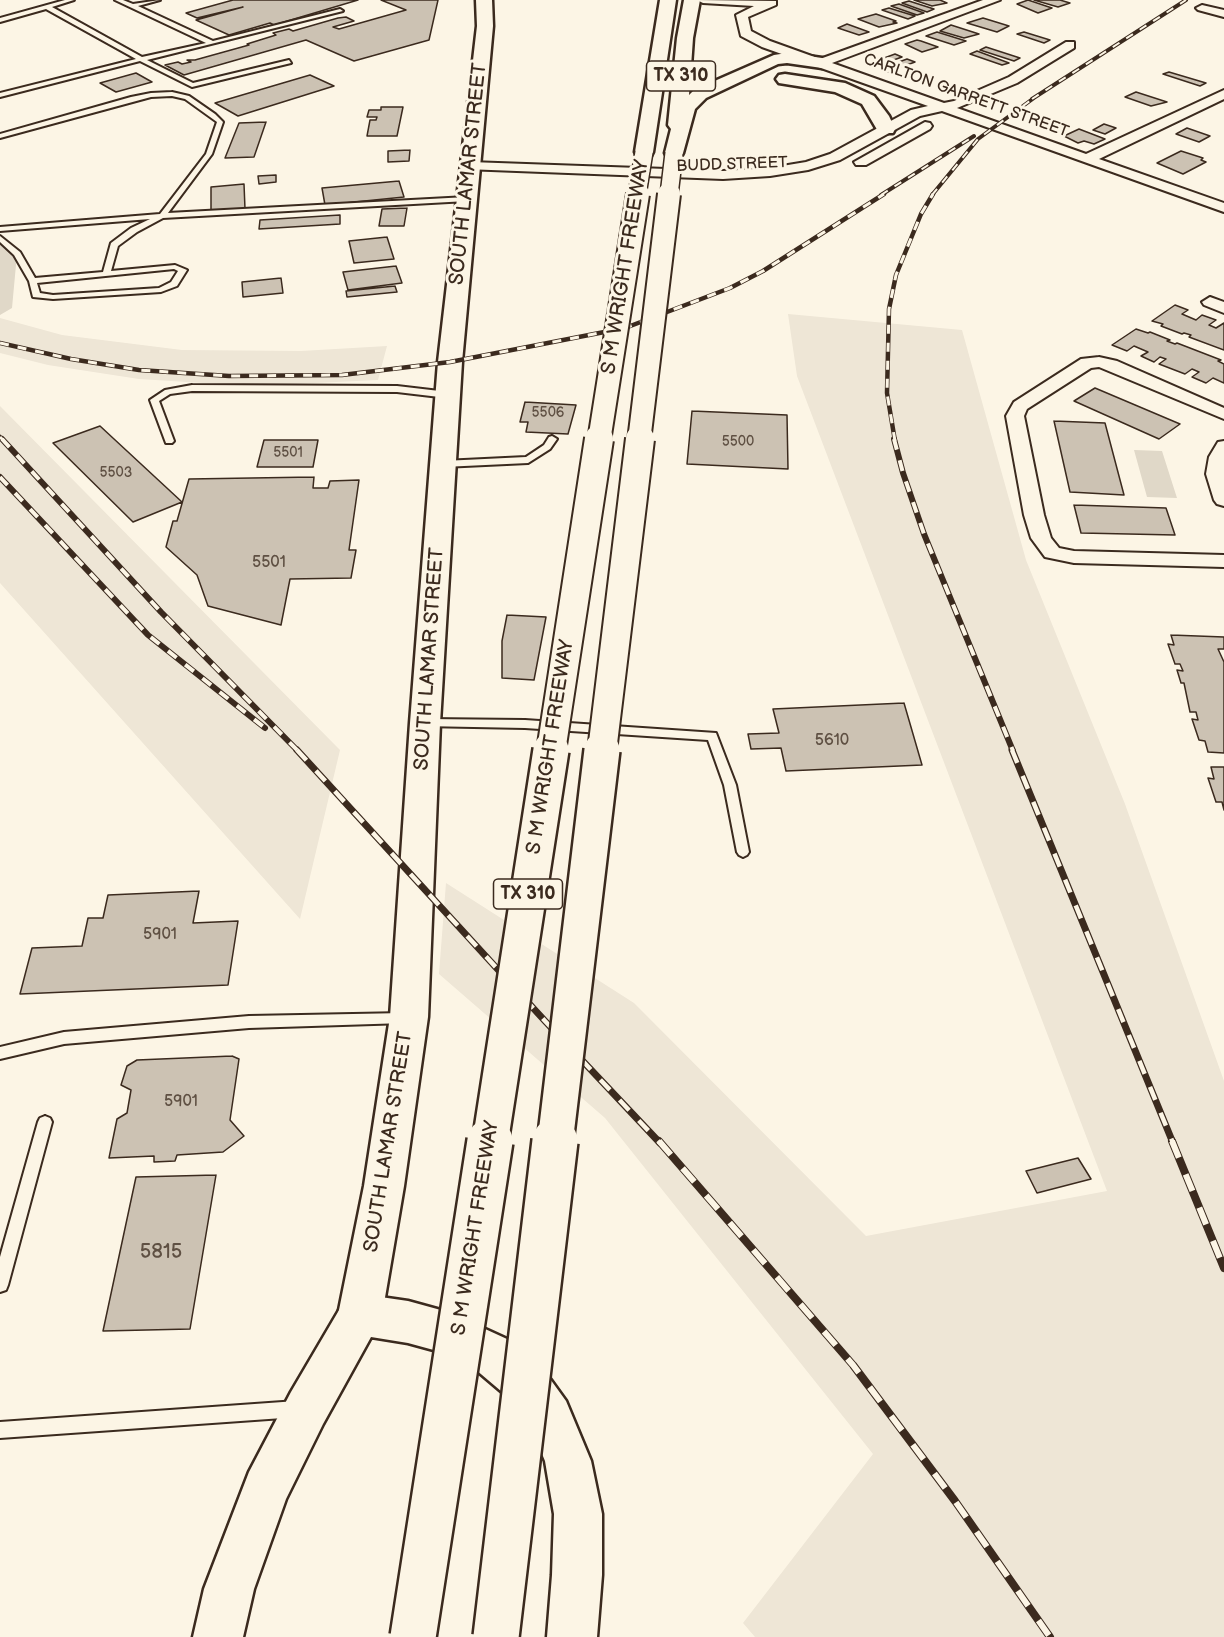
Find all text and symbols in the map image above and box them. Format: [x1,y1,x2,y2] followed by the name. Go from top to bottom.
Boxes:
[861,50,1071,142] street label: CARLTON GARRETT STREET
[646,61,716,91] road number: TX 310
[445,62,493,286] street label: SOUTH LAMAR STREET
[676,153,788,177] street label: BUDD STREET
[597,158,655,376] street label: S M WRIGHT FREEWAY
[532,405,564,421] house number: 5506
[722,434,754,450] house number: 5500
[273,445,303,461] house number: 5501
[100,465,132,481] house number: 5503
[410,547,450,771] street label: SOUTH LAMAR STREET
[252,553,286,573] house number: 5501
[522,638,580,856] street label: S M WRIGHT FREEWAY
[815,731,849,751] house number: 5610
[494,879,562,909] road number: TX 310
[143,925,177,945] house number: 5901
[360,1030,418,1254] street label: SOUTH LAMAR STREET
[164,1092,198,1112] house number: 5901
[447,1119,505,1337] street label: S M WRIGHT FREEWAY
[140,1241,182,1265] house number: 5815

